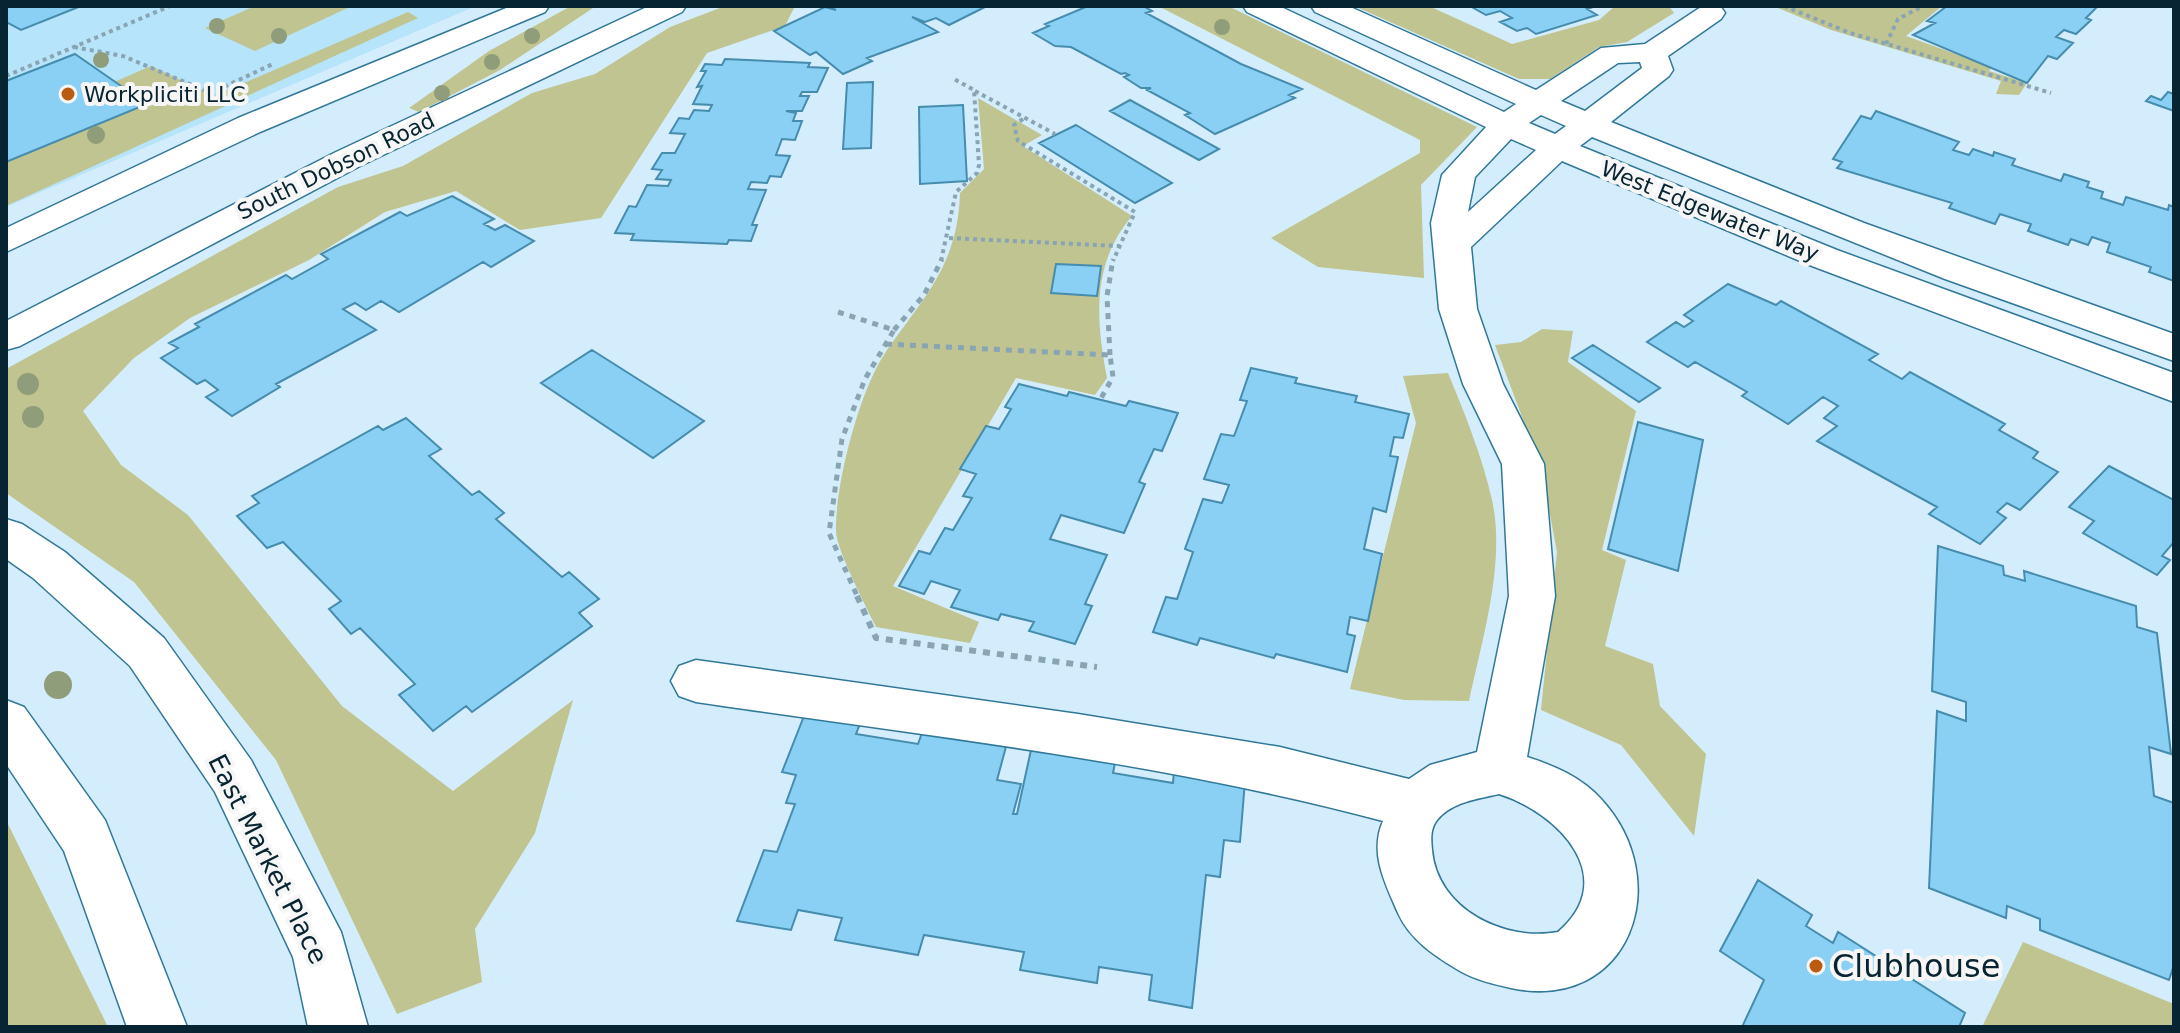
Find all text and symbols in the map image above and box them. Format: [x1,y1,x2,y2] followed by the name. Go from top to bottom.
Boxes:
[84,82,246,107] place label: Workpliciti LLC
[59,85,77,103] marker: Workpliciti LLC
[233,107,439,225] street label: South Dobson Road
[1597,156,1823,266] street label: West Edgewater Way
[202,749,334,969] street label: East Market Place
[1832,947,2000,985] place label: Clubhouse
[1807,957,1825,975] marker: Clubhouse

